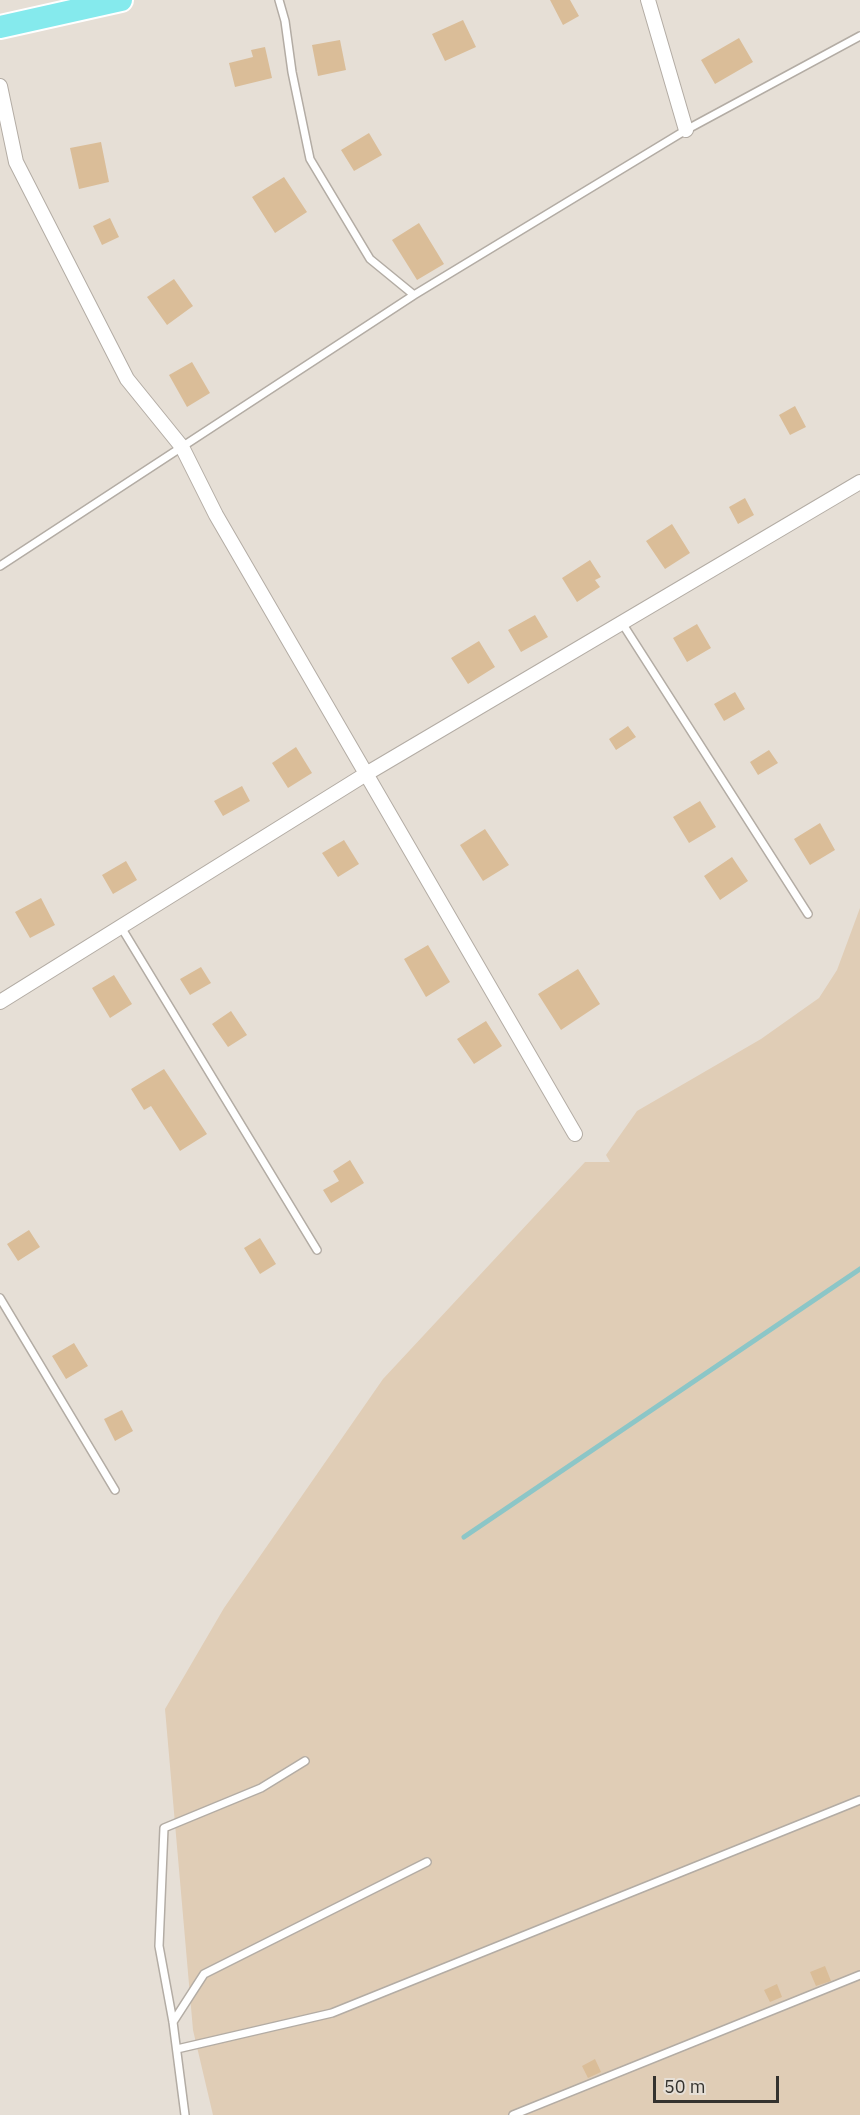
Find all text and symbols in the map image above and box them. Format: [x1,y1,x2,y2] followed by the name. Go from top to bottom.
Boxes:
[656,2064,782,2102] scale bar
[664,2075,706,2098] text: 50 m

